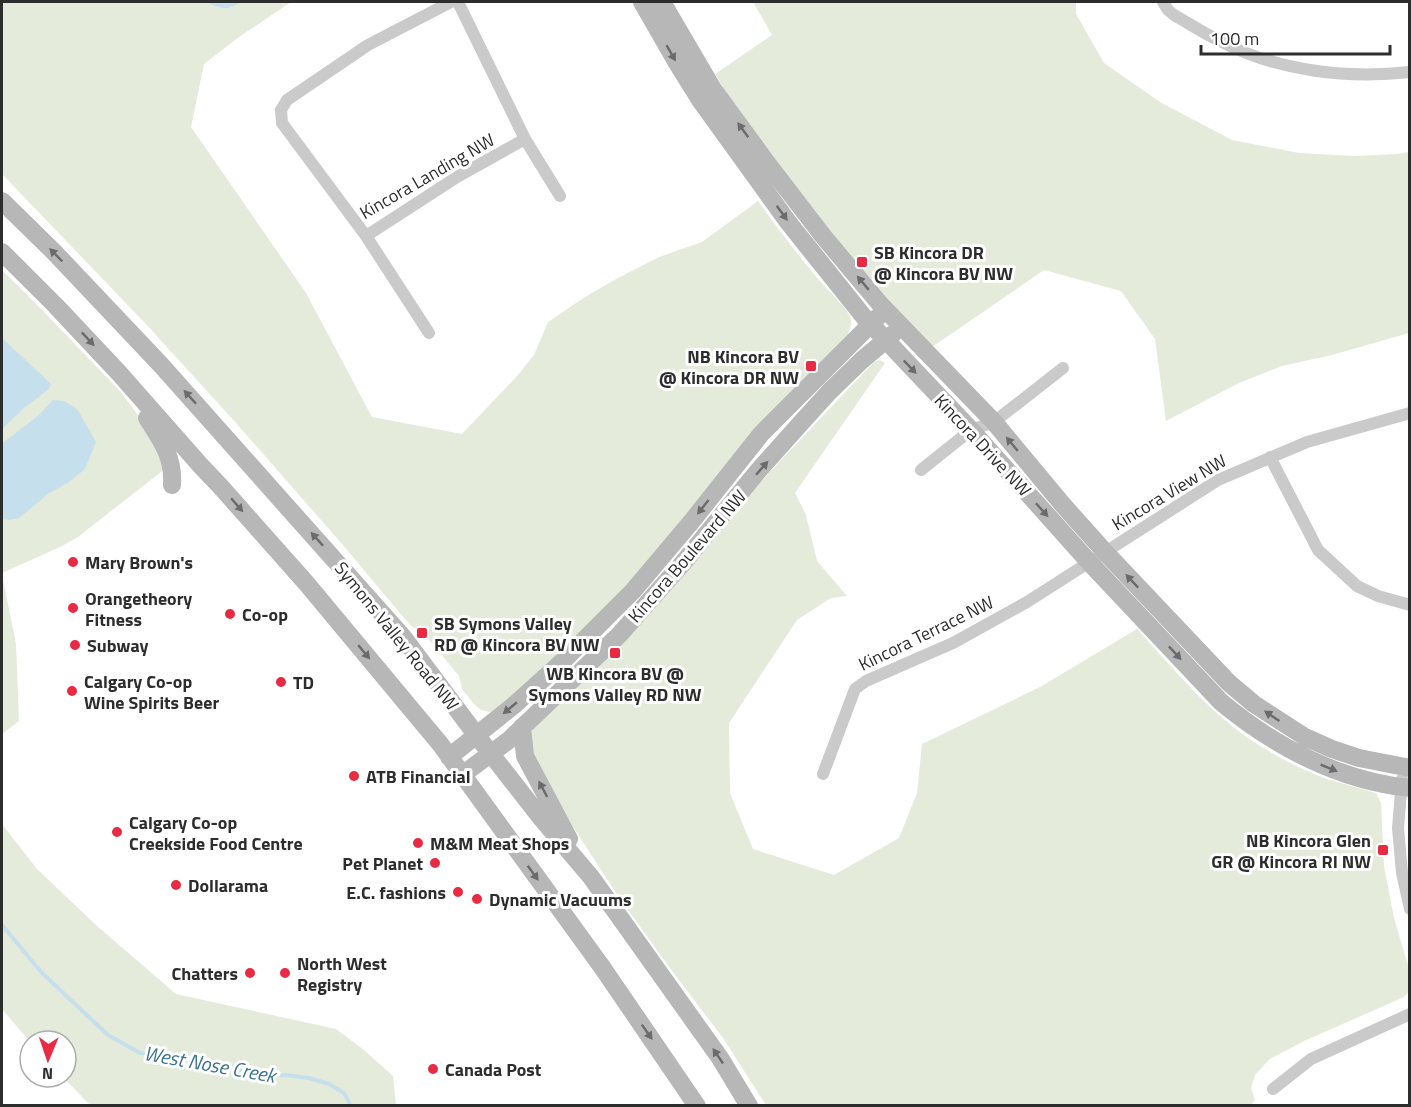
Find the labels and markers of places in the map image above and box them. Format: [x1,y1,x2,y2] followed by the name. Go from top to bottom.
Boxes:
[874,239,1013,287] place label: SB Kincora DR @ Kincora BV NW
[855,255,869,269] marker: SB Kincora DR @ Kincora BV NW
[659,343,799,391] place label: NB Kincora BV @ Kincora DR NW
[804,359,818,373] marker: NB Kincora BV @ Kincora DR NW
[85,549,193,576] place label: Mary Brown's
[66,555,80,569] marker: Mary Brown's
[85,585,192,633] place label: Orangetheory Fitness
[66,601,80,615] marker: Orangetheory Fitness
[242,601,288,628] place label: Co-op
[223,607,237,621] marker: Co-op
[434,610,600,658] place label: SB Symons Valley RD @ Kincora BV NW
[415,626,429,640] marker: SB Symons Valley RD @ Kincora BV NW
[87,632,149,659] place label: Subway
[68,638,82,652] marker: Subway
[608,646,622,660] marker: WB Kincora BV @ Symons Valley RD NW
[529,660,702,708] place label: WB Kincora BV @ Symons Valley RD NW
[84,668,219,716] place label: Calgary Co-op Wine Spirits Beer
[293,669,314,696] place label: TD
[274,675,288,689] marker: TD
[65,684,79,698] marker: Calgary Co-op Wine Spirits Beer
[366,763,471,790] place label: ATB Financial
[347,769,361,783] marker: ATB Financial
[129,809,303,857] place label: Calgary Co-op Creekside Food Centre
[110,825,124,839] marker: Calgary Co-op Creekside Food Centre
[1211,827,1371,875] place label: NB Kincora Glen GR @ Kincora RI NW
[430,830,569,857] place label: M&M Meat Shops
[411,836,425,850] marker: M&M Meat Shops
[1376,843,1390,857] marker: NB Kincora Glen GR @ Kincora RI NW
[342,850,423,877] place label: Pet Planet
[428,856,442,870] marker: Pet Planet
[188,872,268,899] place label: Dollarama
[169,878,183,892] marker: Dollarama
[346,879,446,906] place label: E.C. fashions
[451,885,465,899] marker: E.C. fashions
[489,886,632,913] place label: Dynamic Vacuums
[470,892,484,906] marker: Dynamic Vacuums
[297,950,387,998] place label: North West Registry
[172,960,238,987] place label: Chatters
[243,966,257,980] marker: Chatters
[278,966,292,980] marker: North West Registry
[445,1056,542,1083] place label: Canada Post
[426,1062,440,1076] marker: Canada Post

